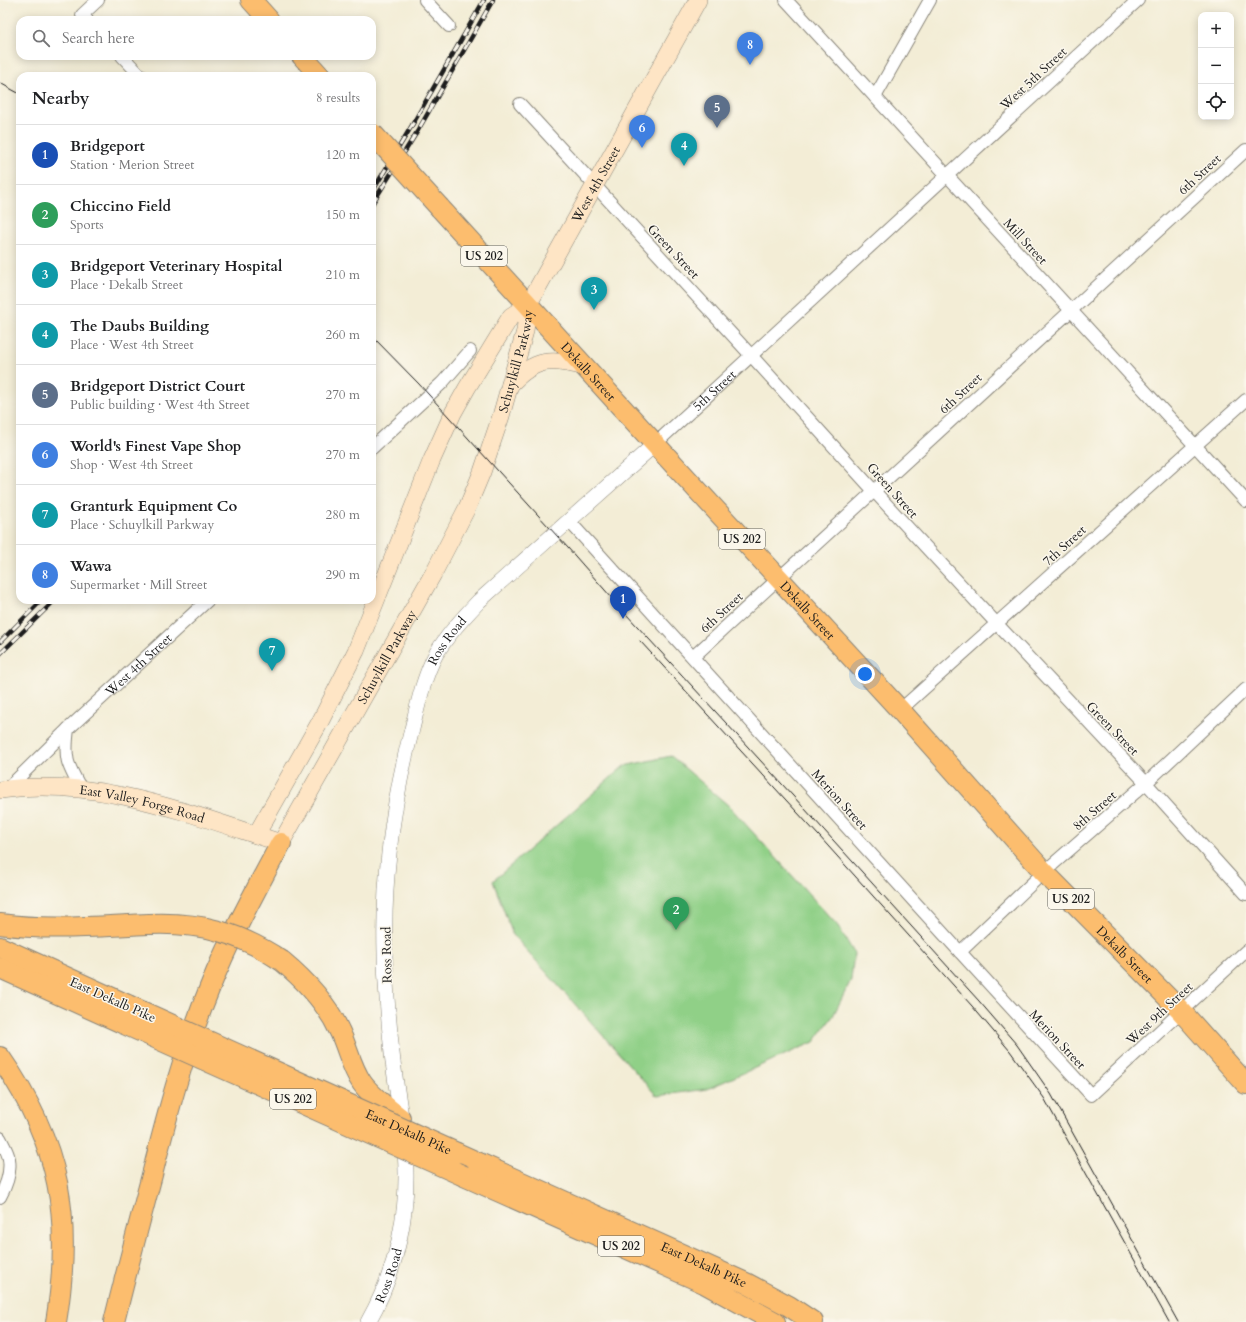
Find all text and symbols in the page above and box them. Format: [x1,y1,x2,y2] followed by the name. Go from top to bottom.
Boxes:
[1198,12,1234,120] map controls
[1198,12,1234,48] button: +
[16,16,376,60] search box
[30,27,52,49] icon: search
[62,28,135,48] text: Search here
[737,32,763,65] pin: 8
[996,43,1071,115] street label: West 5th Street
[1198,48,1234,84] button: −
[1198,84,1234,120] button: locate
[32,87,89,110] text: Nearby
[316,89,360,107] text: 8 results
[704,95,730,128] pin: 5
[629,115,655,148] pin: 6
[671,133,697,166] pin: 4
[70,136,145,156] text: Bridgeport
[567,143,625,227] street label: West 4th Street
[42,146,48,164] text: 1
[326,146,360,164] text: 120 m
[1174,150,1225,199] street label: 6th Street
[70,156,194,174] text: Station · Merion Street
[70,196,171,216] text: Chiccino Field
[42,206,48,224] text: 2
[326,206,360,224] text: 150 m
[999,215,1051,269] street label: Mill Street
[70,216,104,234] text: Sports
[643,220,703,283] street label: Green Street
[461,246,507,266] road number: US 202
[70,256,282,276] text: Bridgeport Veterinary Hospital
[42,266,48,284] text: 3
[326,266,360,284] text: 210 m
[70,276,183,294] text: Place · Dekalb Street
[581,277,607,310] pin: 3
[494,309,537,415] street label: Schuylkill Parkway
[70,316,209,336] text: The Daubs Building
[42,326,48,344] text: 4
[326,326,360,344] text: 260 m
[70,336,194,354] text: Place · West 4th Street
[556,339,620,406] street label: Dekalb Street
[689,366,740,415] street label: 5th Street
[935,369,986,418] street label: 6th Street
[70,376,245,396] text: Bridgeport District Court
[42,386,48,404] text: 5
[326,386,360,404] text: 270 m
[70,396,250,414] text: Public building · West 4th Street
[70,436,241,456] text: World's Finest Vape Shop
[42,446,48,464] text: 6
[326,446,360,464] text: 270 m
[70,456,193,474] text: Shop · West 4th Street
[862,459,922,522] street label: Green Street
[70,496,237,516] text: Granturk Equipment Co
[42,506,48,524] text: 7
[326,506,360,524] text: 280 m
[70,516,214,534] text: Place · Schuylkill Parkway
[1039,521,1090,570] street label: 7th Street
[719,529,765,549] road number: US 202
[70,556,112,576] text: Wawa
[42,566,48,584] text: 8
[326,566,360,584] text: 290 m
[70,576,207,594] text: Supermarket · Mill Street
[775,577,839,644] street label: Dekalb Street
[610,586,636,619] pin: 1
[696,588,747,637] street label: 6th Street
[353,606,421,707] street label: Schuylkill Parkway
[424,613,471,668] street label: Ross Road
[101,630,176,701] street label: West 4th Street
[259,638,285,671] pin: 7
[855,664,875,684] your location
[1082,698,1143,760] street label: Green Street
[807,766,871,834] street label: Merion Street
[79,781,207,828] street label: East Valley Forge Road
[1069,787,1120,835] street label: 8th Street
[1048,889,1094,909] road number: US 202
[663,897,689,930] pin: 2
[1092,922,1157,988] street label: Dekalb Street
[378,926,396,984] street label: Ross Road
[67,973,159,1027] street label: East Dekalb Pike
[1122,978,1197,1050] street label: West 9th Street
[1025,1006,1090,1074] street label: Merion Street
[270,1089,316,1109] road number: US 202
[363,1105,455,1160] street label: East Dekalb Pike
[598,1236,644,1256] road number: US 202
[658,1238,750,1292] street label: East Dekalb Pike
[371,1246,407,1306] street label: Ross Road

